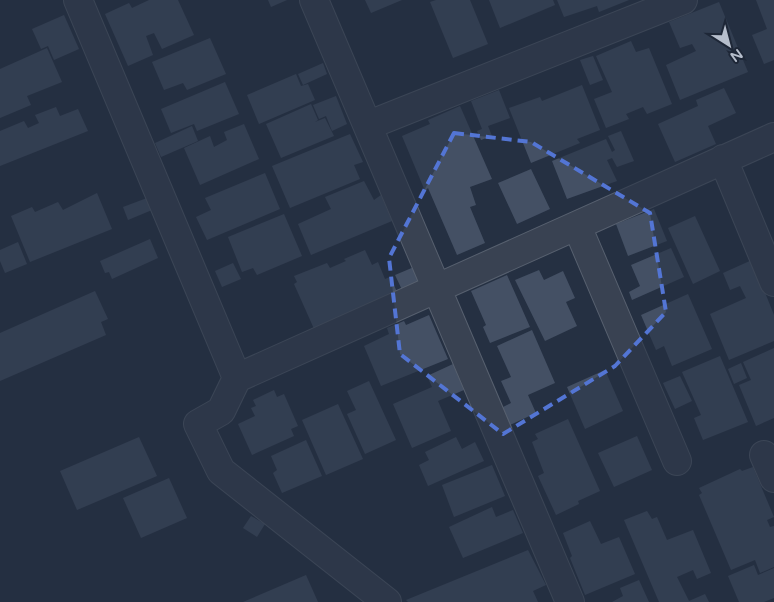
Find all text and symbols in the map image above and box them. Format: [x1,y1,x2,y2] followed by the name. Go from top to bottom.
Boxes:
[704,20,754,70] north arrow
[727,45,746,65] text: N

